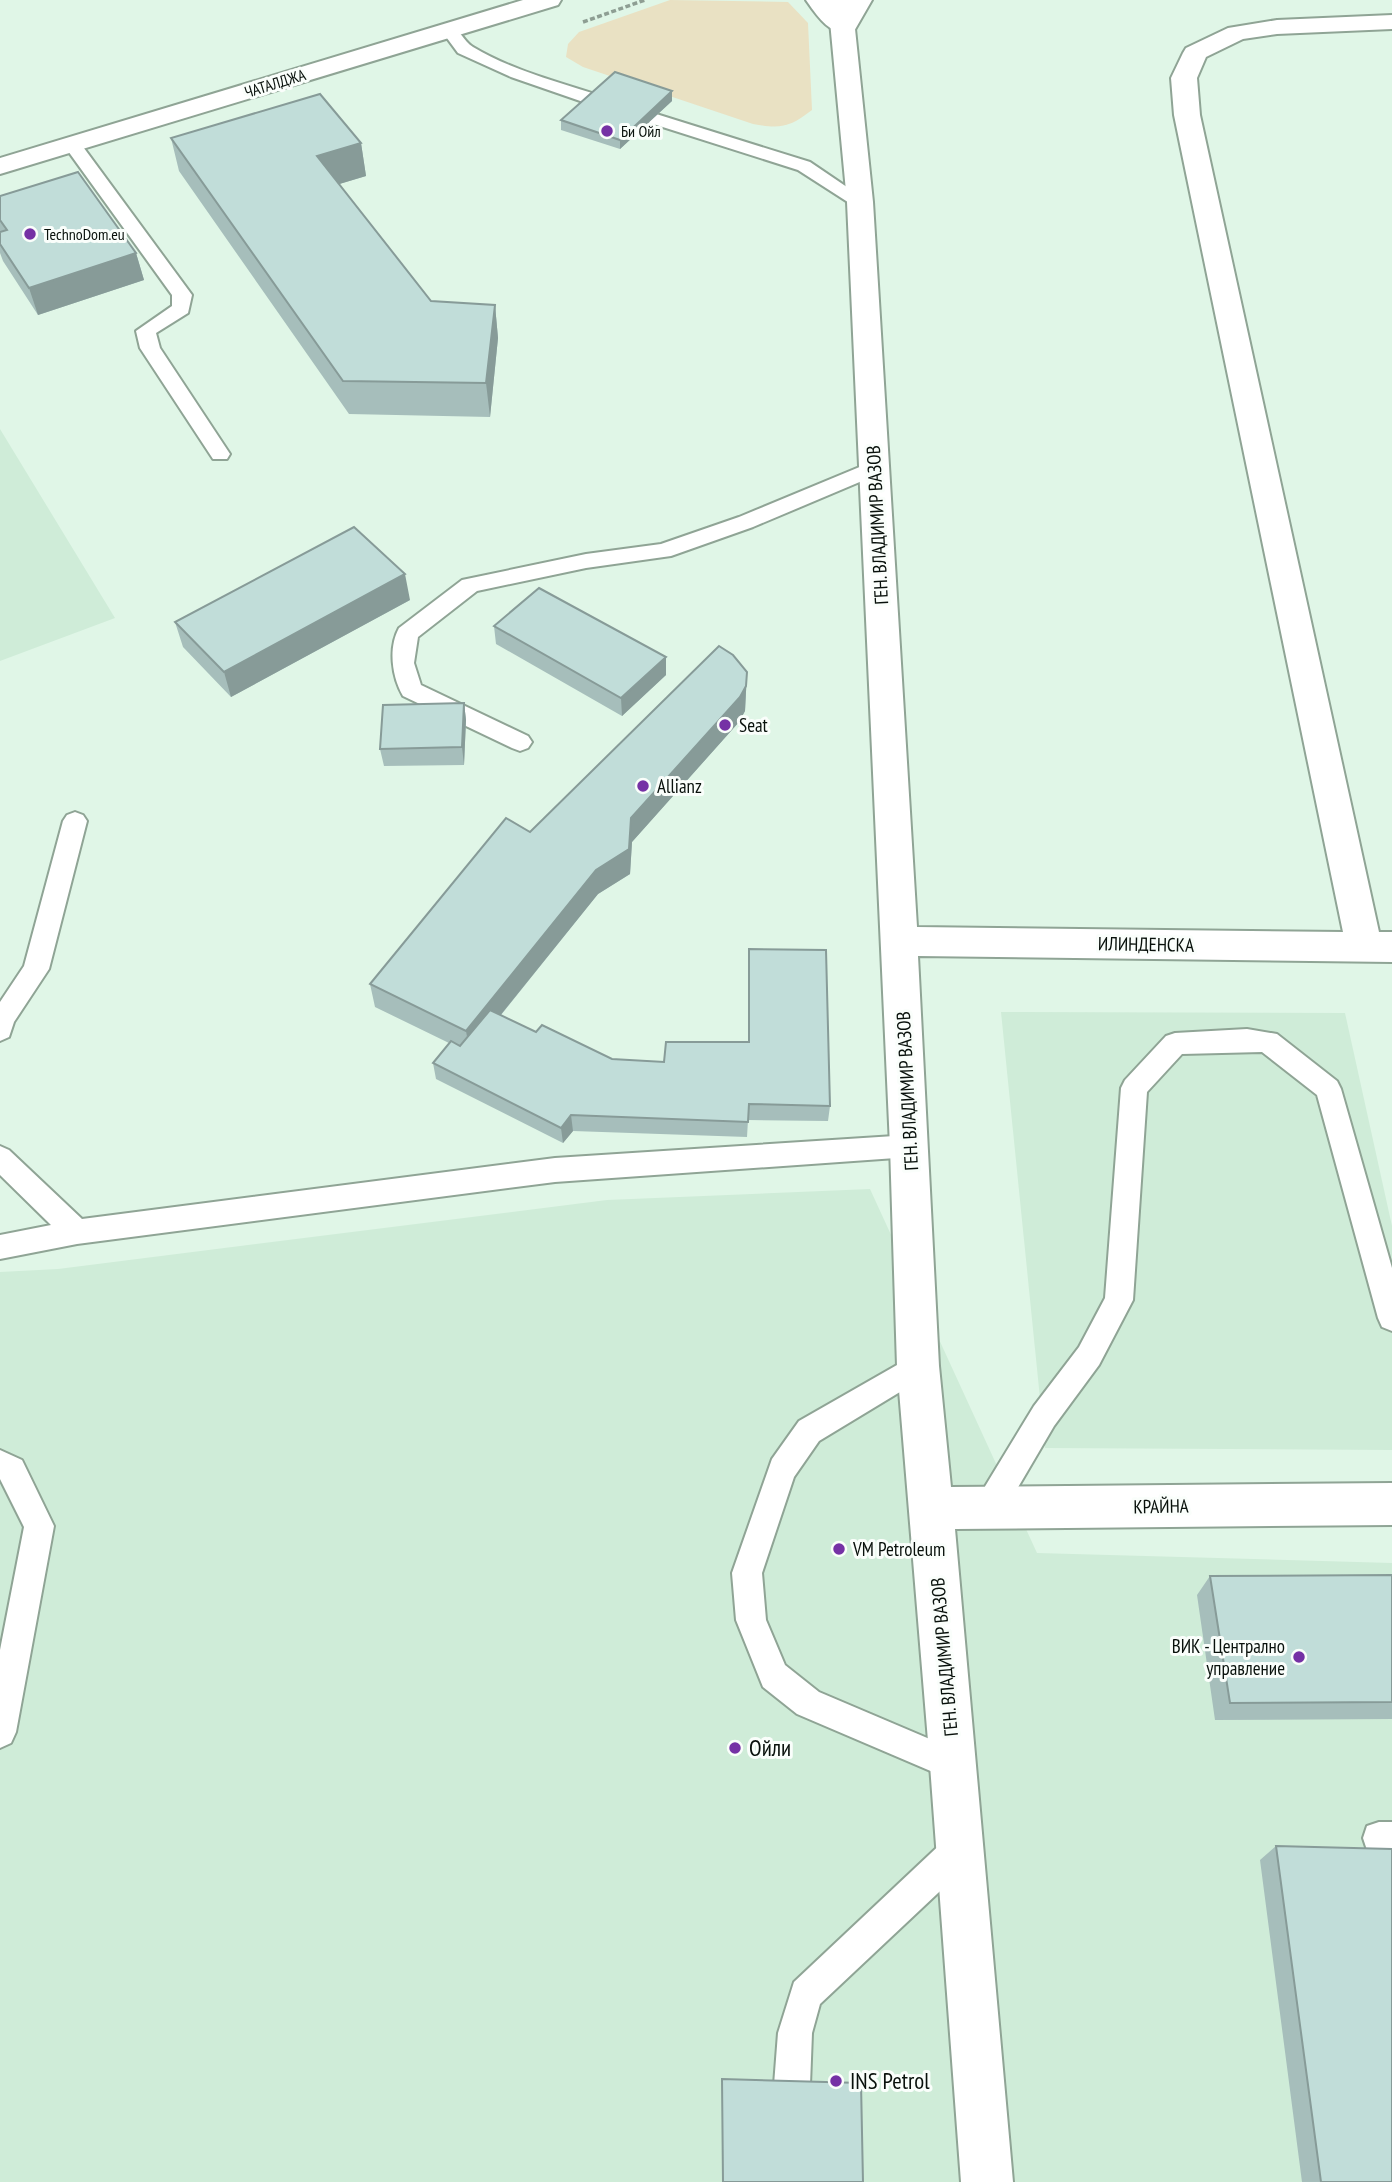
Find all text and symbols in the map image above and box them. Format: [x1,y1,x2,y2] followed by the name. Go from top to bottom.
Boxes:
[242,64,308,102] street label: ЧАТАЛДЖА
[621,121,661,141] place label: Би Ойл
[599,123,615,139] marker: Би Ойл
[44,224,125,244] place label: TechnoDom.eu
[22,226,38,242] marker: TechnoDom.eu
[861,445,893,605] street label: ГЕН. ВЛАДИМИР ВАЗОВ
[739,713,769,737] place label: Seat
[717,717,733,733] marker: Seat
[657,774,702,798] place label: Allianz
[635,778,651,794] marker: Allianz
[1098,931,1194,957] street label: ИЛИНДЕНСКА
[891,1011,923,1171] street label: ГЕН. ВЛАДИМИР ВАЗОВ
[1133,1494,1189,1518] street label: КРАЙНА
[852,1537,945,1561] place label: VM Petroleum
[831,1541,847,1557] marker: VM Petroleum
[925,1577,963,1737] street label: ГЕН. ВЛАДИМИР ВАЗОВ
[1172,1634,1285,1680] place label: ВИК - Централно управление
[1291,1649,1307,1665] marker: ВИК - Централно управление
[749,1733,791,1762] place label: Ойли
[727,1740,743,1756] marker: Ойли
[850,2066,930,2095] place label: INS Petrol
[828,2073,844,2089] marker: INS Petrol

